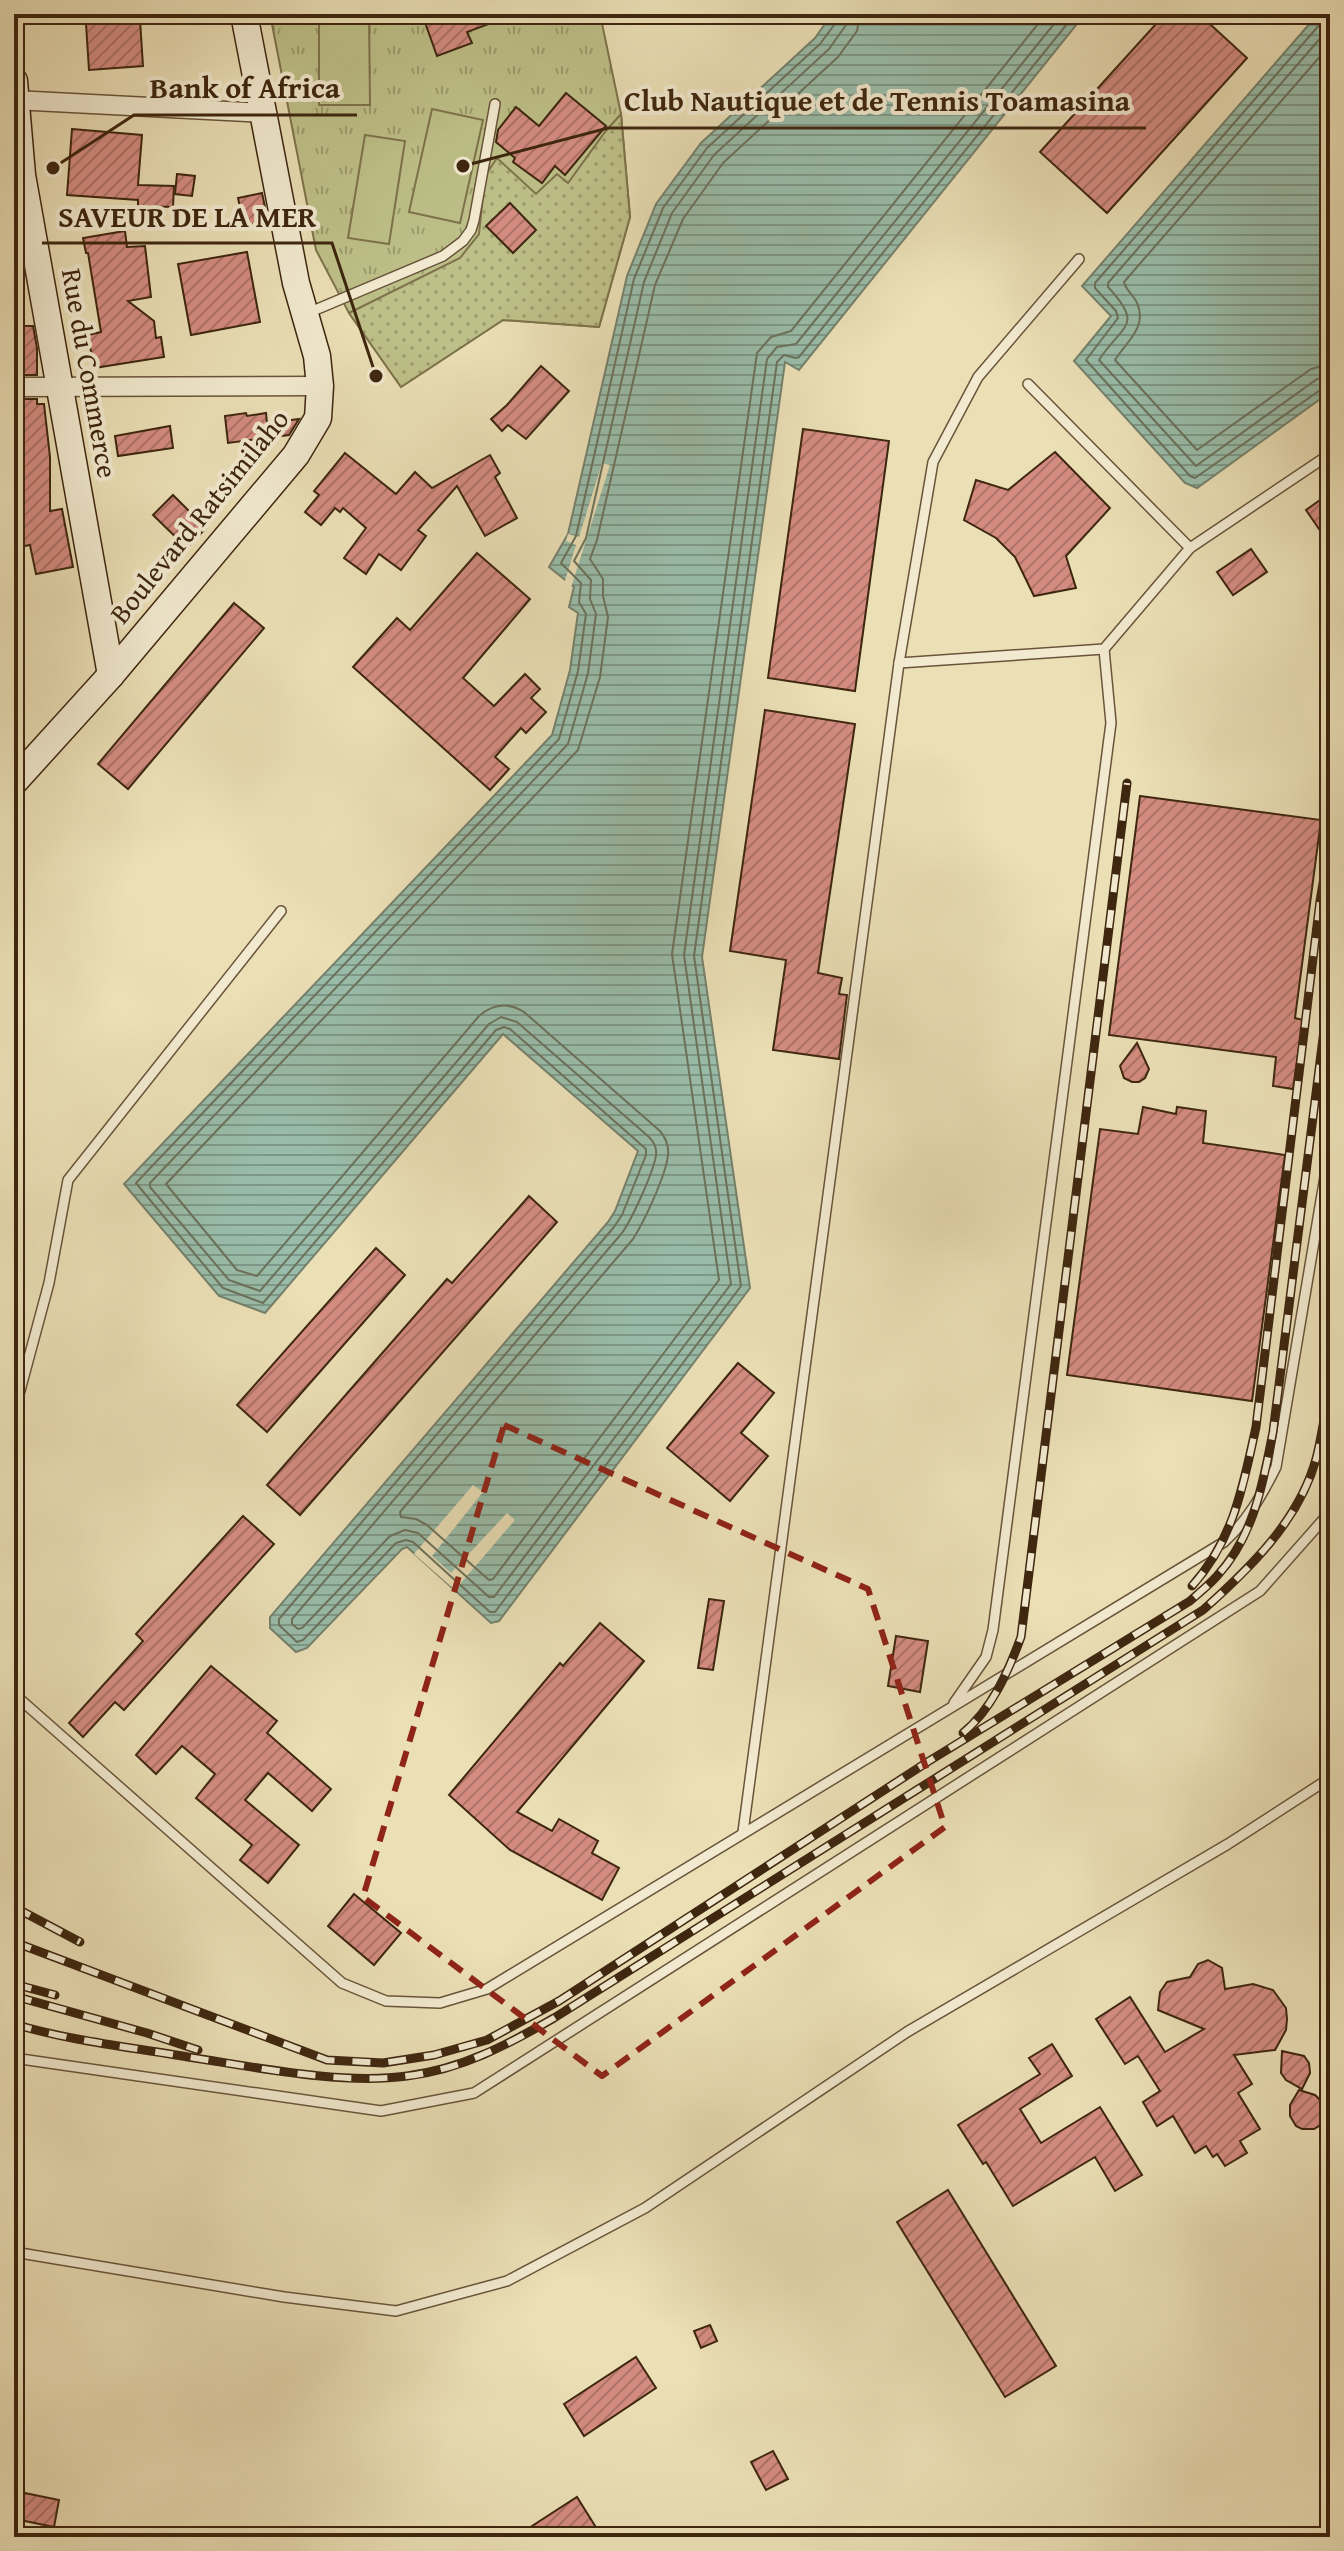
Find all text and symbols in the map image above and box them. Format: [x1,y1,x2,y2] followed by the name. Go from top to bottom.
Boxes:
[134,61,357,115] callout: Bank of Africa
[150,65,341,109] text: Bank of Africa
[608,74,1146,128] callout: Club Nautique et de Tennis Toamasina
[624,78,1131,122] text: Club Nautique et de Tennis Toamasina
[42,189,332,243] callout: SAVEUR DE LA MER
[58,194,316,238] text: SAVEUR DE LA MER
[52,265,129,481] street label: Rue du Commerce
[99,400,298,632] street label: Boulevard Ratsimilaho

